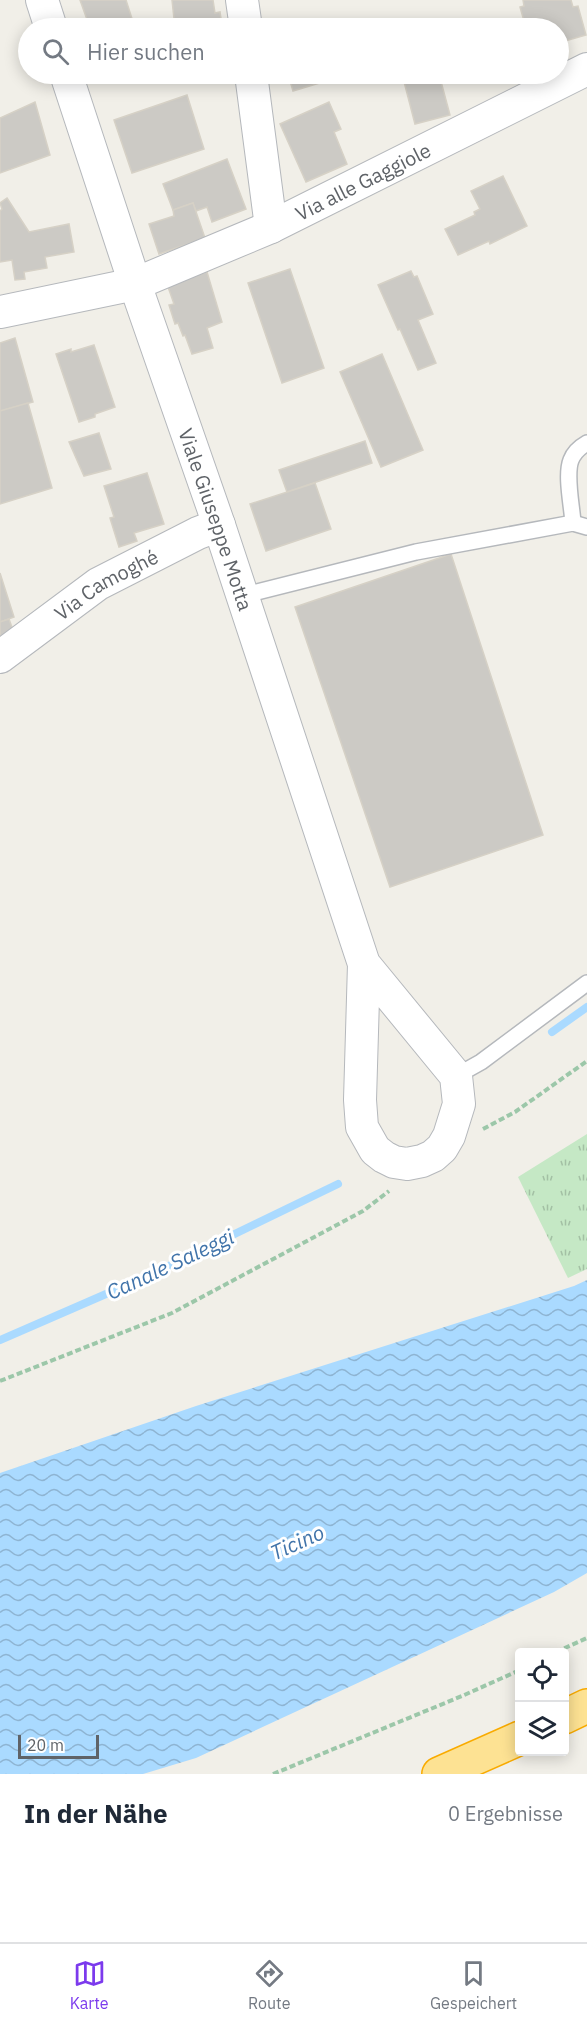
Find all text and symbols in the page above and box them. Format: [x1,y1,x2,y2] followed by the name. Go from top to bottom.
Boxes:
[18,18,569,84] search box
[39,35,72,68] icon: search
[87,37,205,66] text: Hier suchen
[291,136,435,226] street label: Via alle Gaggiole
[173,424,260,614] street label: Viale Giuseppe Motta
[48,542,162,626] street label: Via Camoghé
[102,1222,239,1306] water label: Canale Saleggi
[266,1518,328,1566] water label: Ticino
[515,1648,569,1756] map controls
[515,1648,569,1702] button: locate
[515,1702,569,1756] button: layers
[18,1732,99,1760] scale bar
[27,1735,64,1755] text: 20 m
[24,1796,168,1830] text: In der Nähe
[448,1800,563,1827] text: 0 Ergebnisse
[70,1957,109,2013] tab: Karte
[248,1957,290,2013] tab: Route
[430,1957,517,2013] tab: Gespeichert

